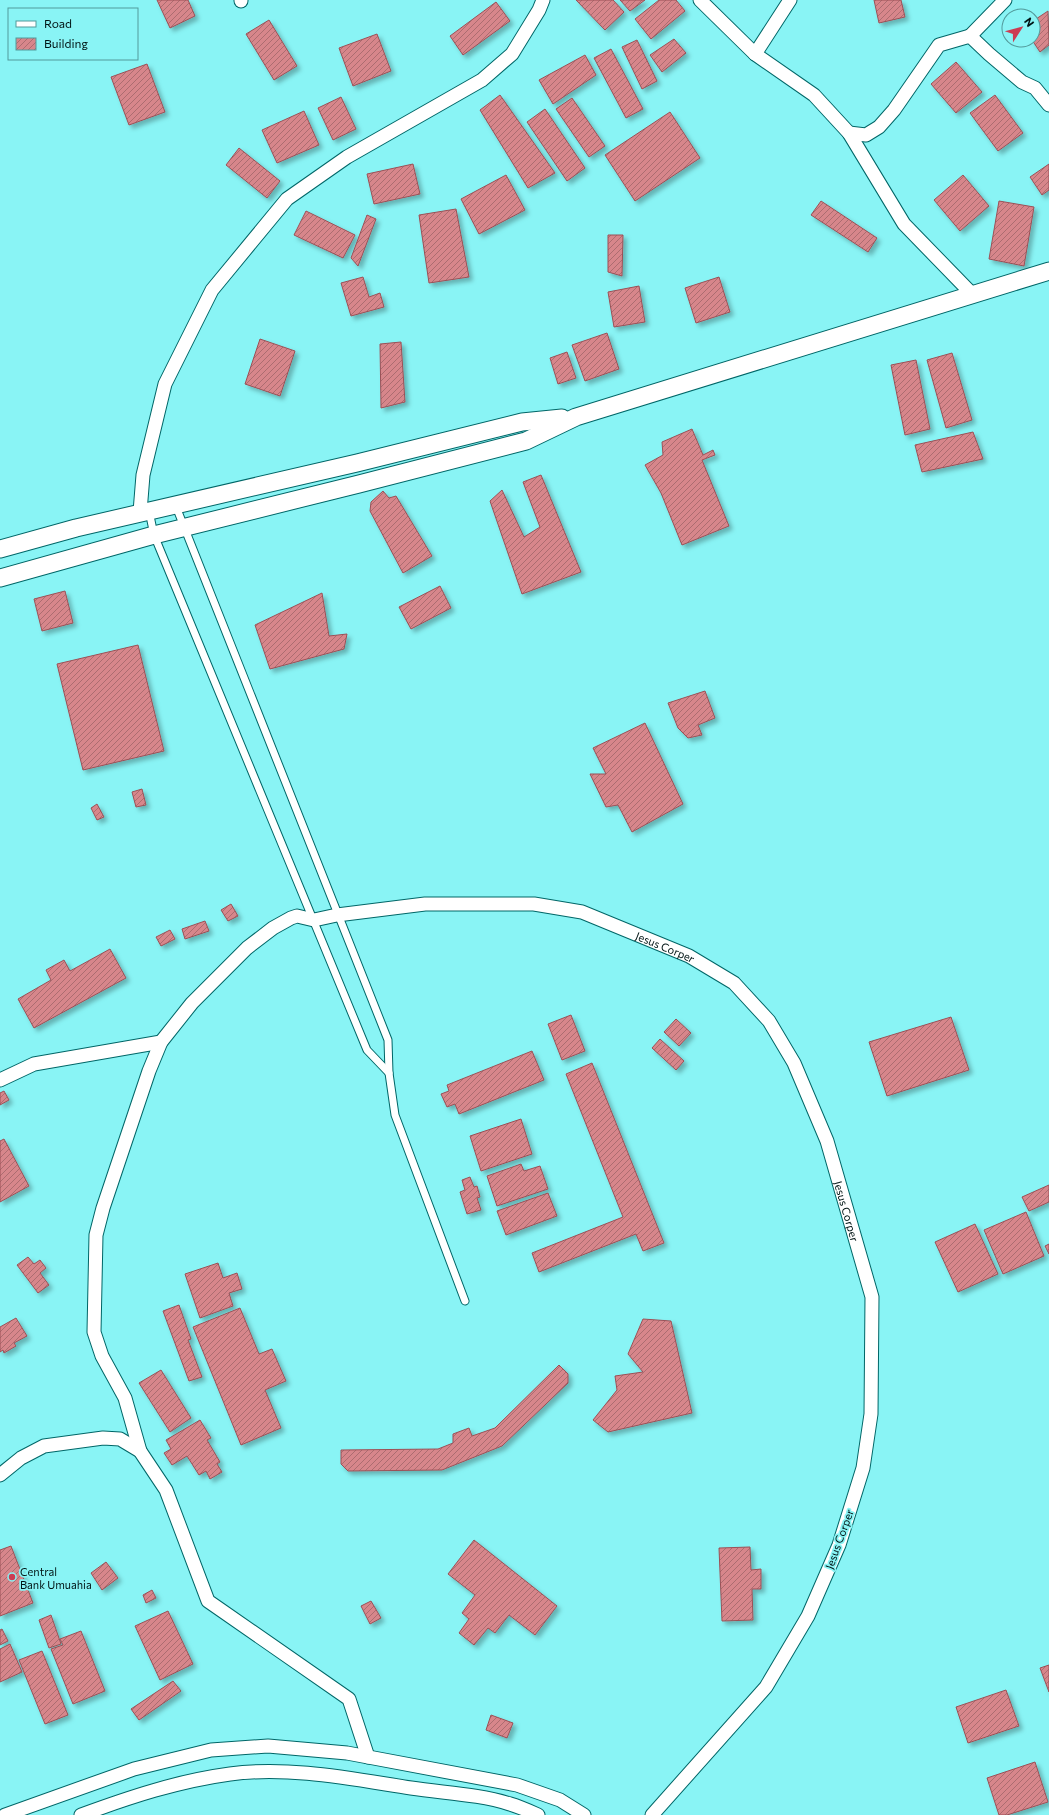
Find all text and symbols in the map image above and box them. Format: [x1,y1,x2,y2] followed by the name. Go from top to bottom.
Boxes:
[8,8,138,60] legend
[1001,8,1041,48] north arrow
[1022,15,1037,29] text: N
[44,16,72,30] text: Road
[44,36,88,50] text: Building
[634,928,698,965] street label: Jesus Corper
[831,1179,862,1243] street label: Jesus Corper
[822,1507,857,1571] street label: Jesus Corper
[20,1565,92,1591] place label: Central Bank Umuahia
[7,1572,17,1582] marker: Central Bank Umuahia

